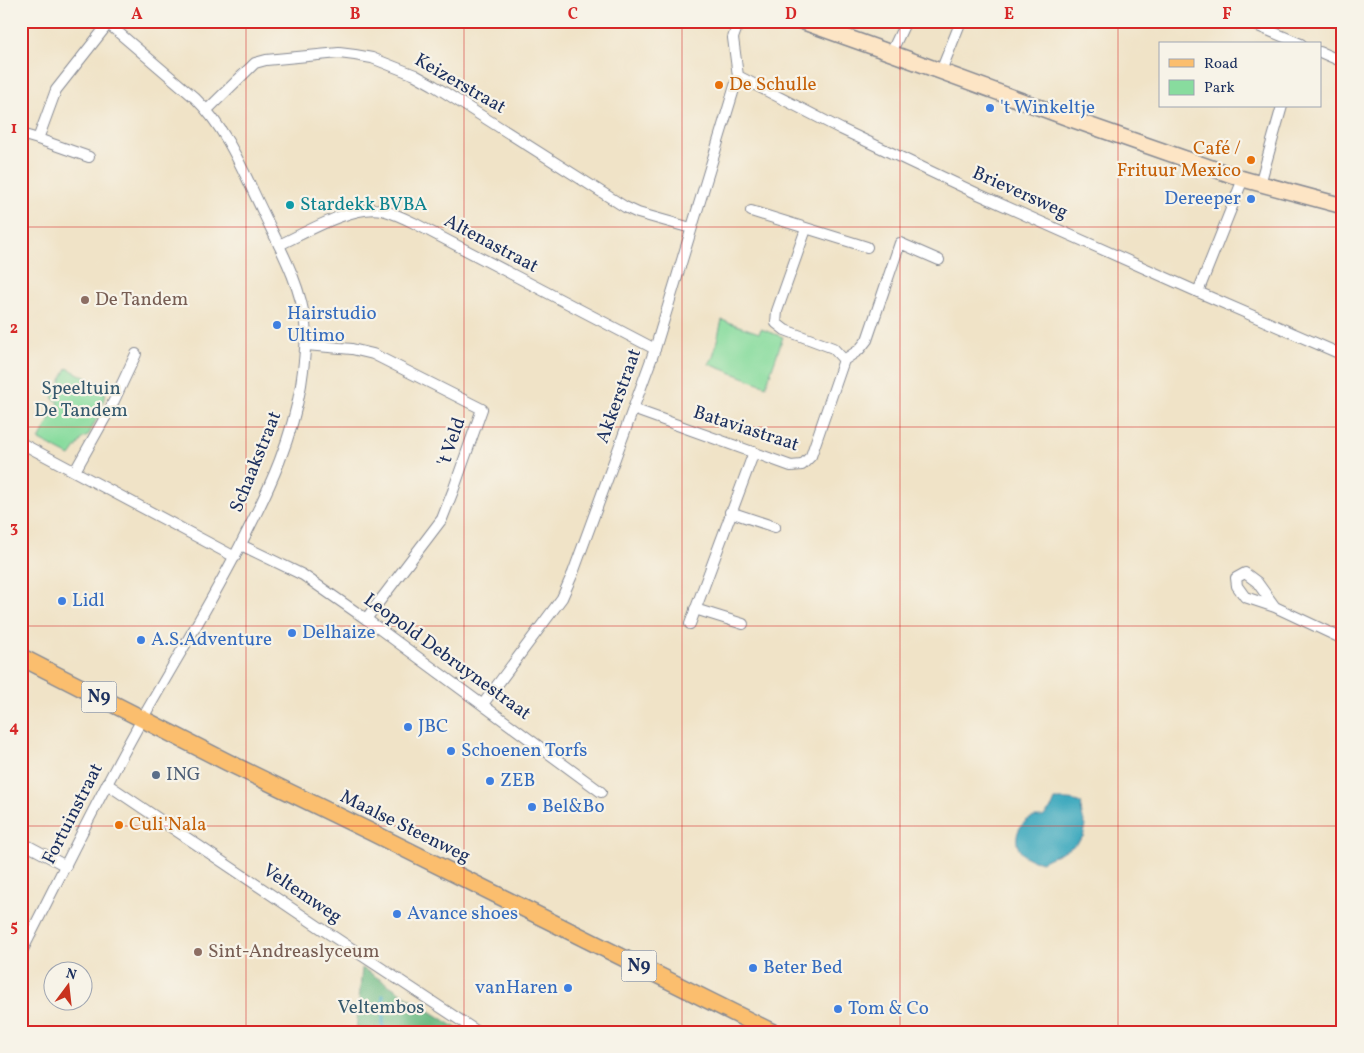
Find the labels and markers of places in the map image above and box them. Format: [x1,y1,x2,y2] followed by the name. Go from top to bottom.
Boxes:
[729,72,817,98] place label: De Schulle
[713,79,725,91] marker: De Schulle
[1000,95,1095,121] place label: 't Winkeltje
[984,102,996,114] marker: 't Winkeltje
[1117,136,1241,184] place label: Café / Frituur Mexico
[1245,154,1257,166] marker: Café / Frituur Mexico
[1164,186,1241,212] place label: Dereeper
[300,192,428,218] place label: Stardekk BVBA
[1245,193,1257,205] marker: Dereeper
[284,199,296,211] marker: Stardekk BVBA
[95,287,189,313] place label: De Tandem
[79,294,91,306] marker: De Tandem
[287,301,377,349] place label: Hairstudio Ultimo
[271,319,283,331] marker: Hairstudio Ultimo
[72,588,105,614] place label: Lidl
[56,595,68,607] marker: Lidl
[302,620,376,646] place label: Delhaize
[151,627,272,653] place label: A.S.Adventure
[286,627,298,639] marker: Delhaize
[135,634,147,646] marker: A.S.Adventure
[418,714,449,740] place label: JBC
[402,721,414,733] marker: JBC
[461,738,587,764] place label: Schoenen Torfs
[445,745,457,757] marker: Schoenen Torfs
[166,762,201,788] place label: ING
[500,768,535,794] place label: ZEB
[150,769,162,781] marker: ING
[484,775,496,787] marker: ZEB
[542,794,605,820] place label: Bel&Bo
[526,801,538,813] marker: Bel&Bo
[129,812,206,838] place label: Culi'Nala
[113,819,125,831] marker: Culi'Nala
[407,901,518,927] place label: Avance shoes
[391,908,403,920] marker: Avance shoes
[208,939,380,965] place label: Sint-Andreaslyceum
[192,946,204,958] marker: Sint-Andreaslyceum
[763,955,843,981] place label: Beter Bed
[747,962,759,974] marker: Beter Bed
[475,975,558,1001] place label: vanHaren
[562,982,574,994] marker: vanHaren
[848,996,929,1022] place label: Tom & Co
[832,1003,844,1015] marker: Tom & Co

